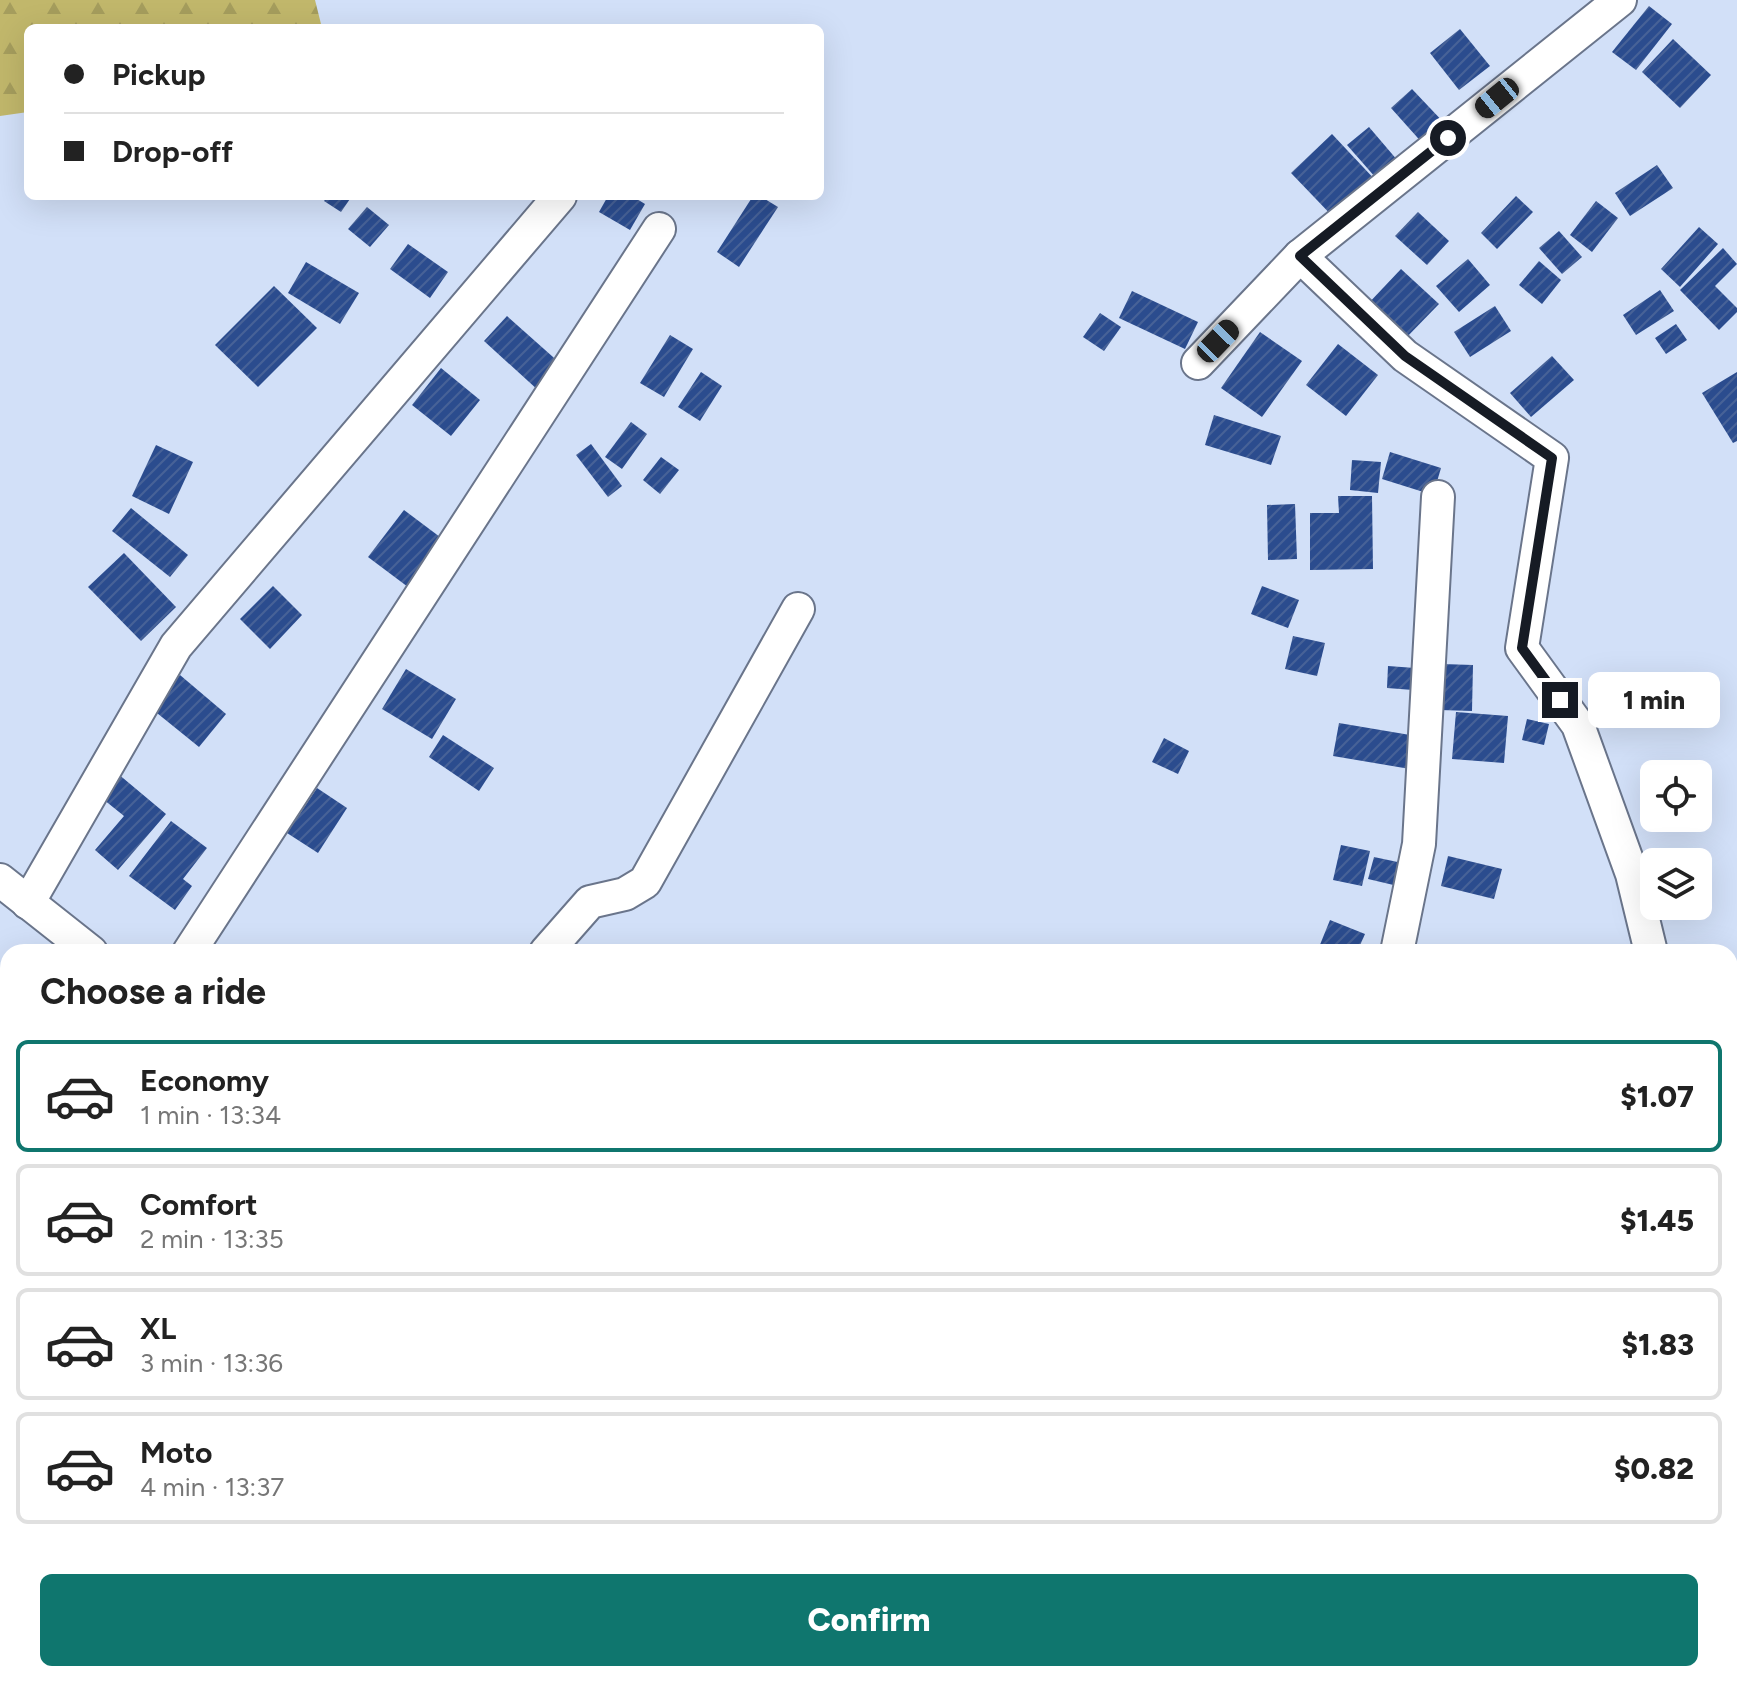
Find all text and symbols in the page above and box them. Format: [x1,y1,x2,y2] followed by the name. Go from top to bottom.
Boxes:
[112,56,206,93] text: Pickup
[1471,74,1523,122] car
[1430,120,1466,156] route start
[112,133,233,170] text: Drop-off
[1193,315,1243,367] car
[1588,672,1720,728] callout: 1 min
[1542,682,1578,718] route end
[1623,684,1685,716] text: 1 min
[1640,760,1712,920] map controls
[1640,760,1712,832] button: locate
[1640,848,1712,920] button: layers
[40,970,266,1013] text: Choose a ride
[44,1060,116,1132] icon: car
[140,1062,269,1099] text: Economy
[1620,1078,1694,1115] text: $1.07
[140,1099,281,1131] text: 1 min · 13:34
[44,1184,116,1256] icon: car
[140,1186,258,1223] text: Comfort
[1620,1202,1694,1239] text: $1.45
[140,1223,284,1255] text: 2 min · 13:35
[44,1308,116,1380] icon: car
[140,1310,176,1347] text: XL
[1622,1326,1694,1363] text: $1.83
[140,1347,283,1379] text: 3 min · 13:36
[44,1432,116,1504] icon: car
[140,1434,212,1471] text: Moto
[1614,1450,1694,1487] text: $0.82
[140,1471,284,1503] text: 4 min · 13:37
[40,1574,1698,1666] button: Confirm

